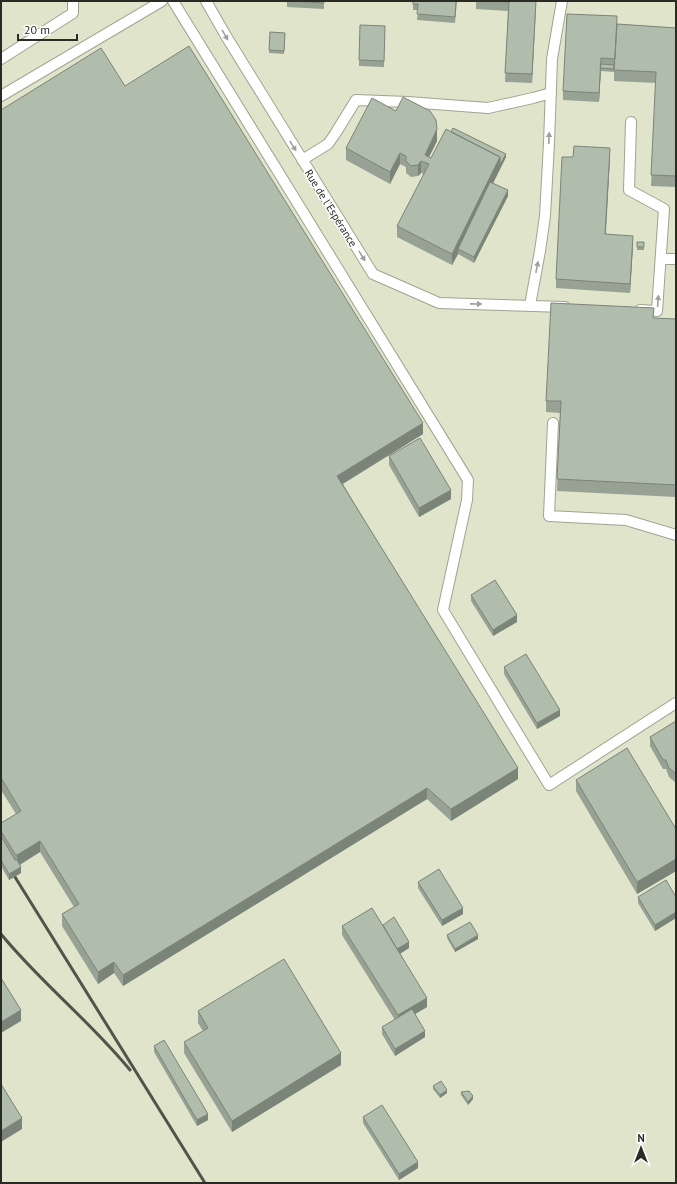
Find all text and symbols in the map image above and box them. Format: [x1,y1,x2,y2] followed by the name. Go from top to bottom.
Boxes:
[18,16,77,42] scale bar
[24,22,50,37] text: 20 m
[222,29,229,41] one-way arrow
[546,132,553,144] one-way arrow
[289,141,297,151] one-way arrow
[302,167,361,250] street label: Rue de l'Espérance
[358,250,365,262] one-way arrow
[535,261,541,273] one-way arrow
[654,295,661,307] one-way arrow
[470,301,483,307] one-way arrow
[621,1128,661,1168] north arrow
[637,1131,645,1145] text: N

